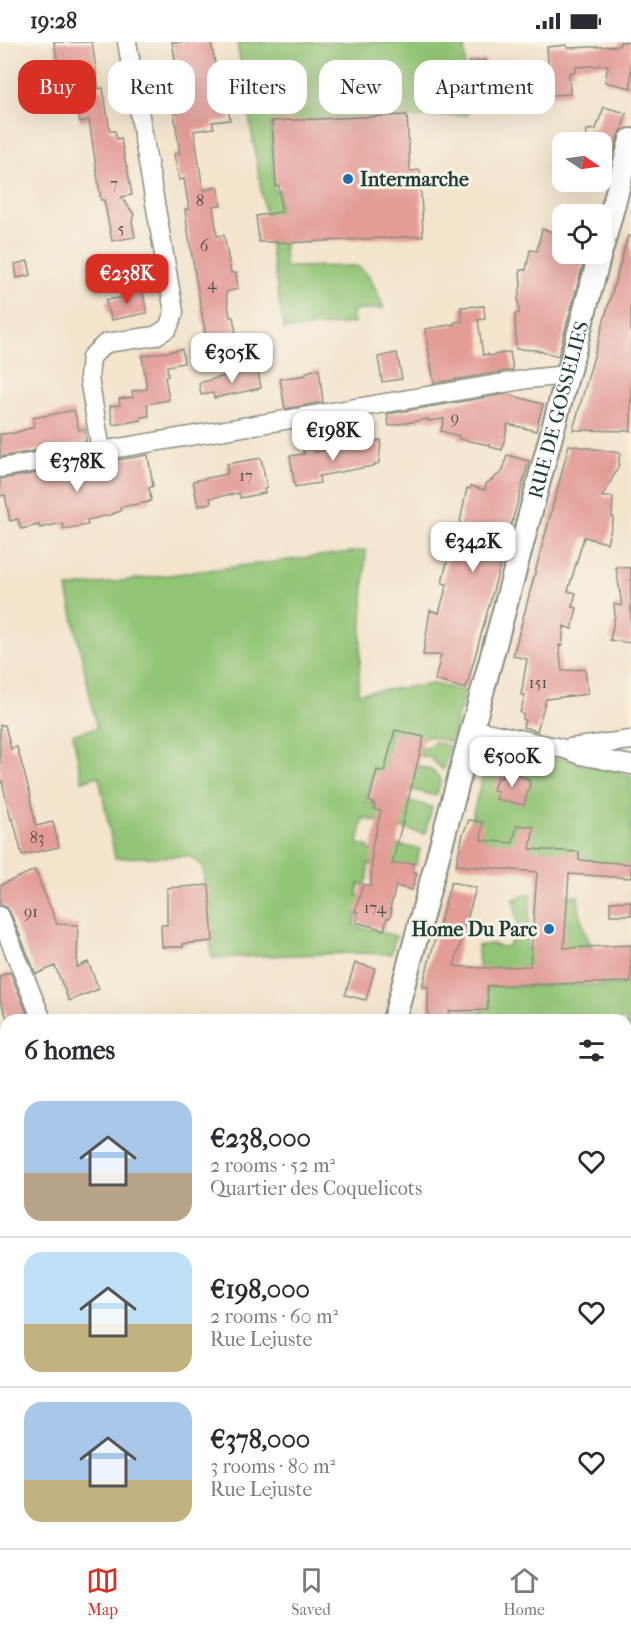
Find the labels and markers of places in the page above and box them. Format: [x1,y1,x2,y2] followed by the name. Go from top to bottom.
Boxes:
[360,168,469,191] place label: Intermarche
[341,172,355,186] marker: Intermarche
[85,254,169,305] pin: €238K
[190,333,274,384] pin: €305K
[291,411,375,462] pin: €198K
[35,442,119,493] pin: €378K
[431,522,515,573] pin: €342K
[470,737,554,788] pin: €500K
[411,918,537,941] place label: Home Du Parc
[542,922,556,936] marker: Home Du Parc

